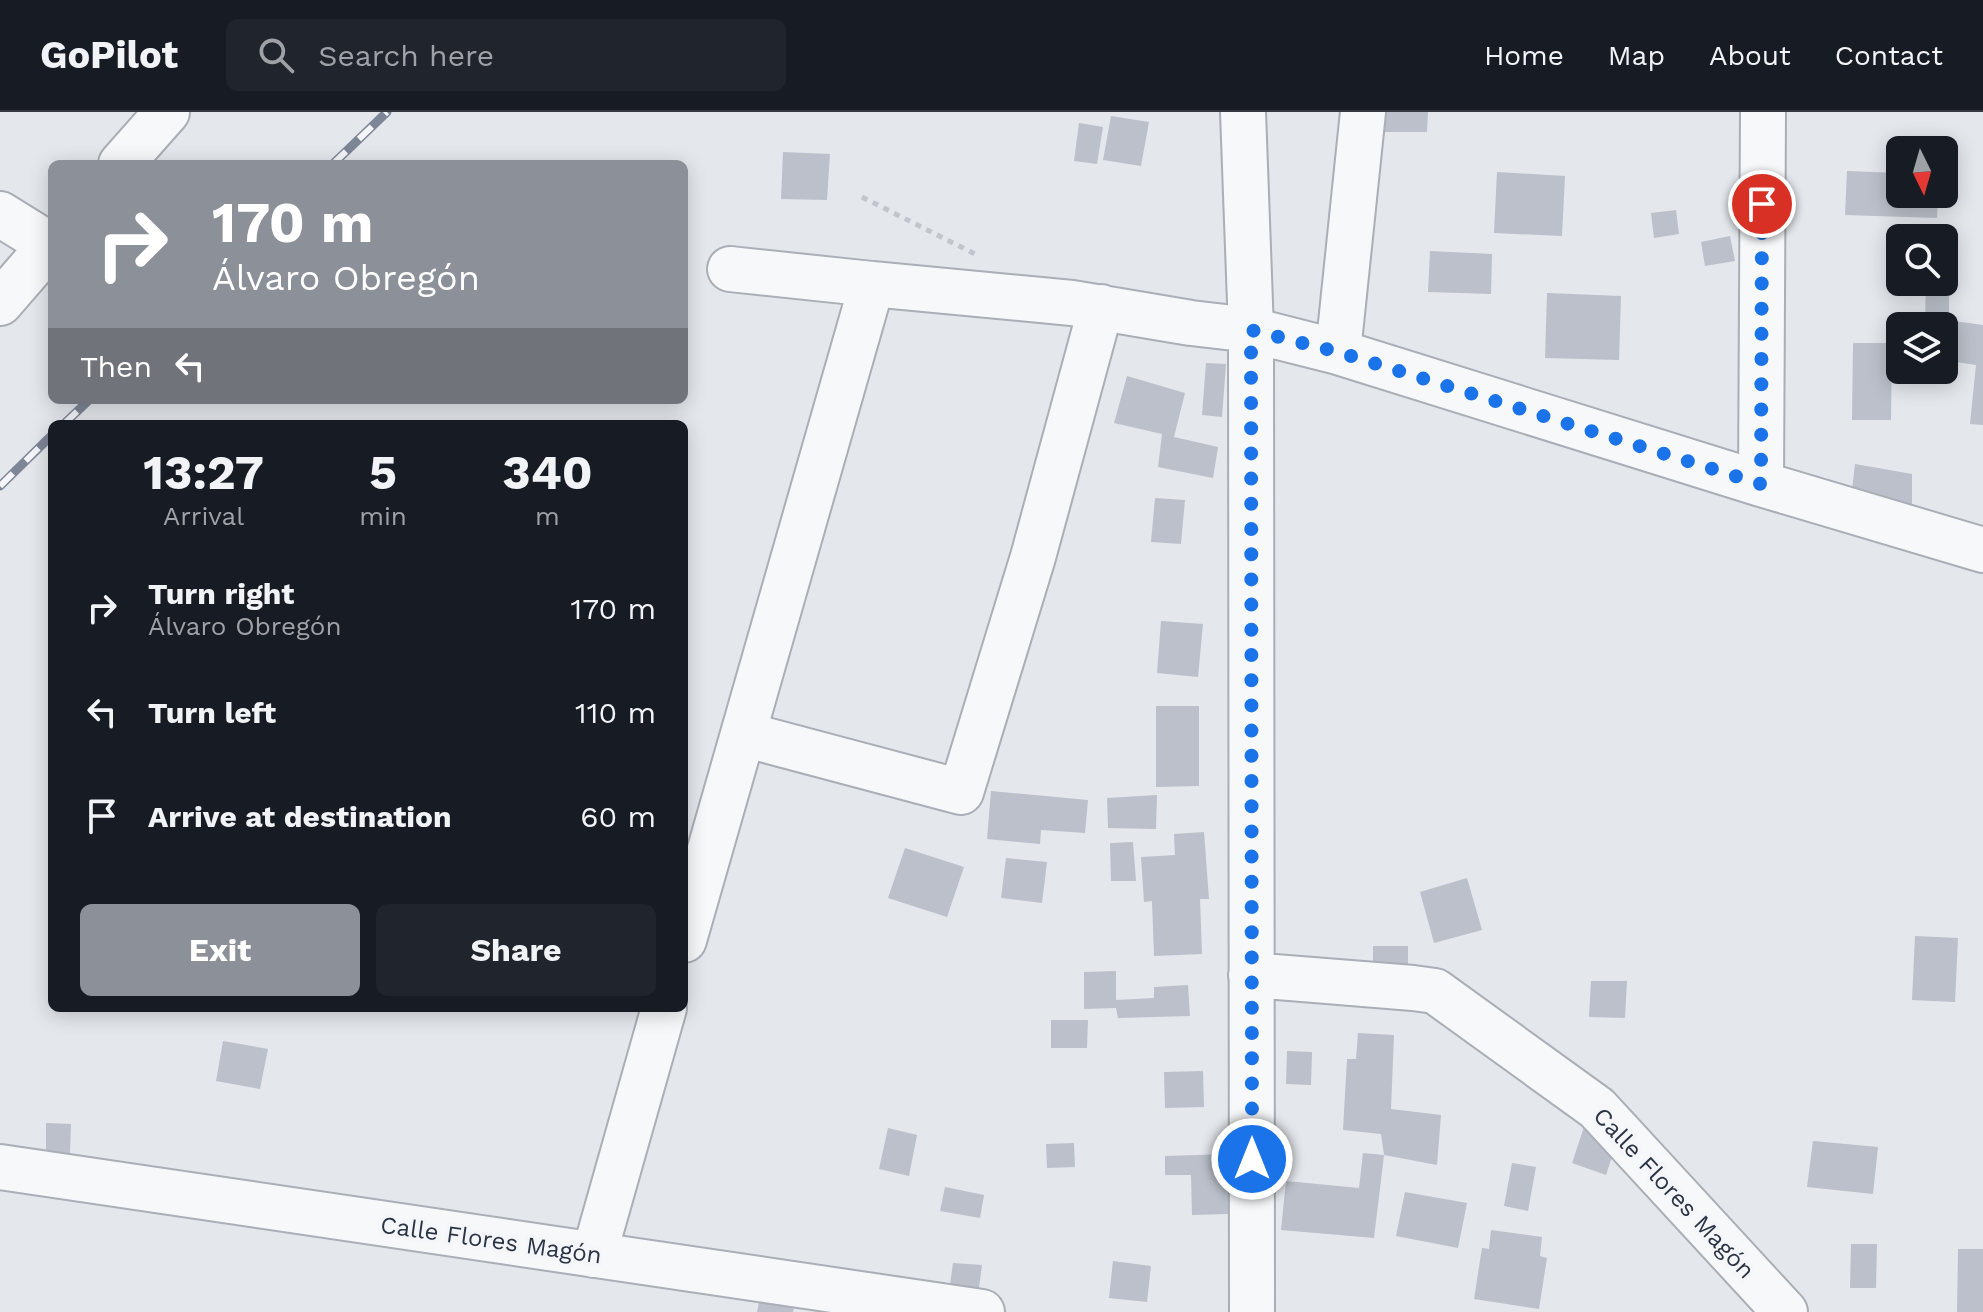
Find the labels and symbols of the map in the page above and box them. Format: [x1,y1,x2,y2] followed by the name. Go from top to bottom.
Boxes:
[1886,136,1958,208] north arrow
[1728,170,1796,238] pin
[1588,1102,1760,1284] street label: Calle Flores Magón
[1210,1117,1294,1201] position arrow
[379,1211,603,1269] street label: Calle Flores Magón

